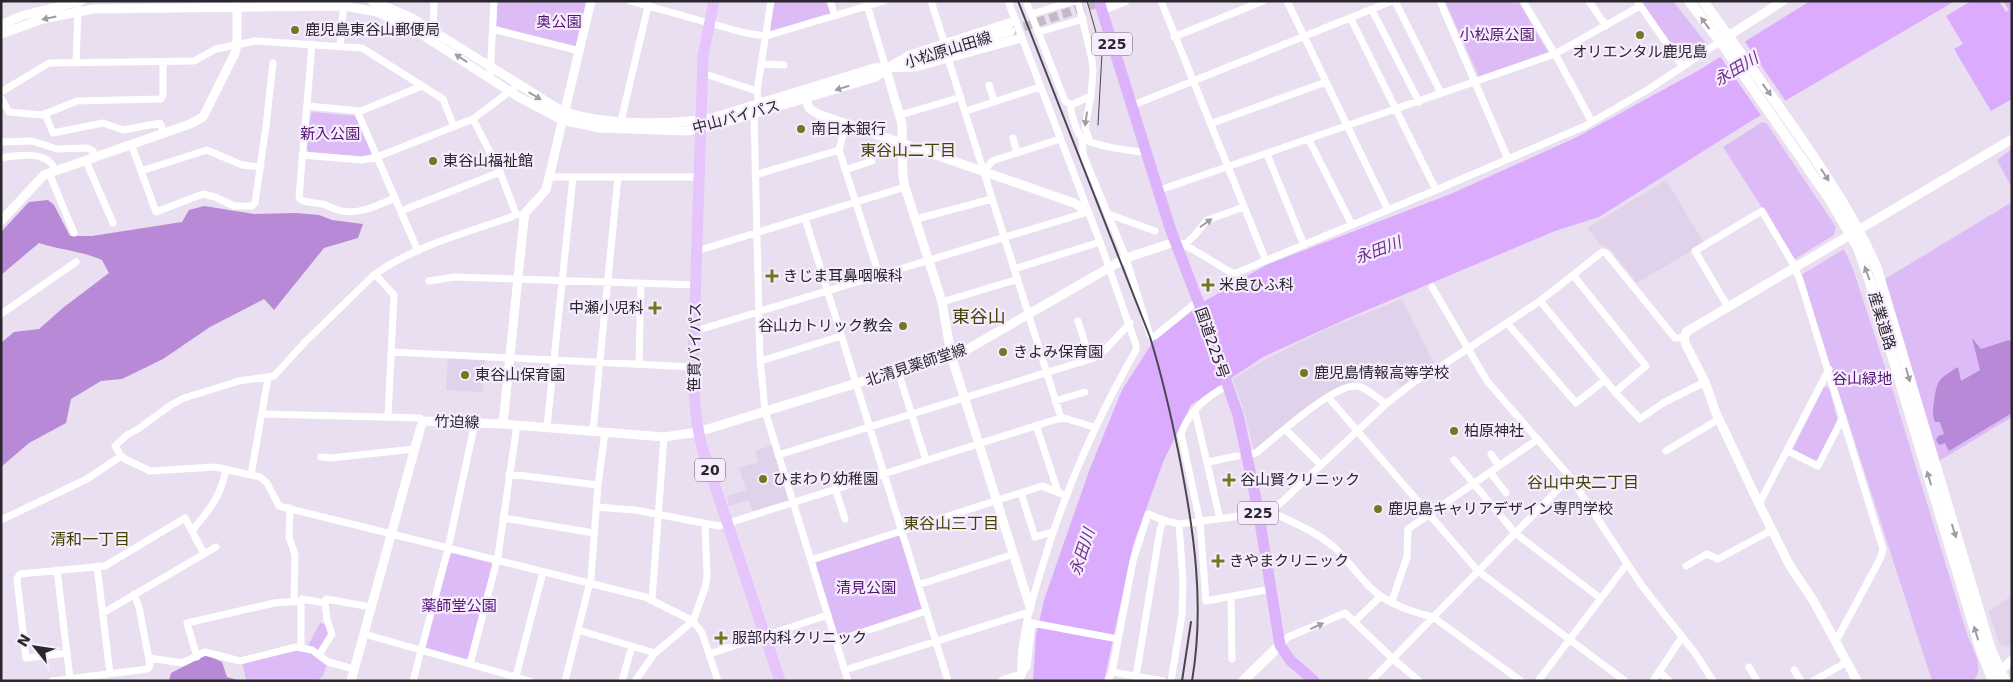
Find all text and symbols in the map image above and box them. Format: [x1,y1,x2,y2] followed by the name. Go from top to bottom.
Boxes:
[536,13,582,31] park label: 奥公園
[41,14,57,22] one-way arrow
[1700,16,1710,29] one-way arrow
[305,21,440,39] place label: 鹿児島東谷山郵便局
[289,24,301,36] marker: 鹿児島東谷山郵便局
[1459,26,1535,44] park label: 小松原公園
[902,28,994,72] street label: 小松原山田線
[1634,29,1646,41] marker: オリエンタル鹿児島
[1092,33,1132,56] road number: 225
[1572,43,1708,61] place label: オリエンタル鹿児島
[1711,47,1763,90] water label: 永田川
[454,54,467,63] one-way arrow
[1762,83,1772,97] one-way arrow
[834,84,849,92] one-way arrow
[528,91,541,100] one-way arrow
[690,97,782,137] street label: 中山バイパス
[1082,111,1090,127] one-way arrow
[811,120,886,138] place label: 南日本銀行
[795,123,807,135] marker: 南日本銀行
[300,125,360,143] park label: 新入公園
[860,141,956,160] district label: 東谷山二丁目
[443,152,533,170] place label: 東谷山福祉館
[427,155,439,167] marker: 東谷山福祉館
[1821,168,1830,182] one-way arrow
[1200,218,1213,228] one-way arrow
[1352,232,1406,267] water label: 永田川
[1863,266,1870,281] one-way arrow
[783,267,903,285] place label: きじま耳鼻咽喉科
[765,269,779,283] marker: きじま耳鼻咽喉科
[1219,276,1294,294] place label: 米良ひふ科
[1201,278,1215,292] marker: 米良ひふ科
[1865,290,1899,352] street label: 産業道路
[569,299,644,317] place label: 中瀬小児科
[648,301,662,315] marker: 中瀬小児科
[685,302,705,392] street label: 笹貫バイパス
[1192,305,1232,381] street label: 国道225号
[952,306,1006,327] district label: 東谷山
[758,317,893,335] place label: 谷山カトリック教会
[897,320,909,332] marker: 谷山カトリック教会
[863,340,969,390] street label: 北清見薬師堂線
[1013,343,1103,361] place label: きよみ保育園
[997,346,1009,358] marker: きよみ保育園
[1314,364,1449,382] place label: 鹿児島情報高等学校
[475,366,565,384] place label: 東谷山保育園
[1298,367,1310,379] marker: 鹿児島情報高等学校
[1904,368,1912,383] one-way arrow
[459,369,471,381] marker: 東谷山保育園
[1832,370,1892,388] park label: 谷山緑地
[434,412,480,432] street label: 竹迫線
[1464,422,1524,440] place label: 柏原神社
[1448,425,1460,437] marker: 柏原神社
[695,458,725,482] road number: 20
[773,470,878,488] place label: ひまわり幼稚園
[1924,470,1932,485] one-way arrow
[1240,471,1360,489] place label: 谷山賢クリニック
[757,473,769,485] marker: ひまわり幼稚園
[1222,473,1236,487] marker: 谷山賢クリニック
[1527,473,1639,492] district label: 谷山中央二丁目
[1388,500,1613,518] place label: 鹿児島キャリアデザイン専門学校
[1238,502,1278,524] road number: 225
[1372,503,1384,515] marker: 鹿児島キャリアデザイン専門学校
[903,514,999,533] district label: 東谷山三丁目
[1951,523,1959,538] one-way arrow
[1066,524,1099,578] water label: 永田川
[50,530,130,549] district label: 清和一丁目
[1229,552,1349,570] place label: きやまクリニック
[1211,554,1225,568] marker: きやまクリニック
[836,579,896,597] park label: 清見公園
[421,597,497,615] park label: 薬師堂公園
[1310,621,1324,629] one-way arrow
[10,622,60,672] north arrow
[1971,626,1979,641] one-way arrow
[732,629,867,647] place label: 服部内科クリニック
[14,631,34,650] text: N
[714,631,728,645] marker: 服部内科クリニック

